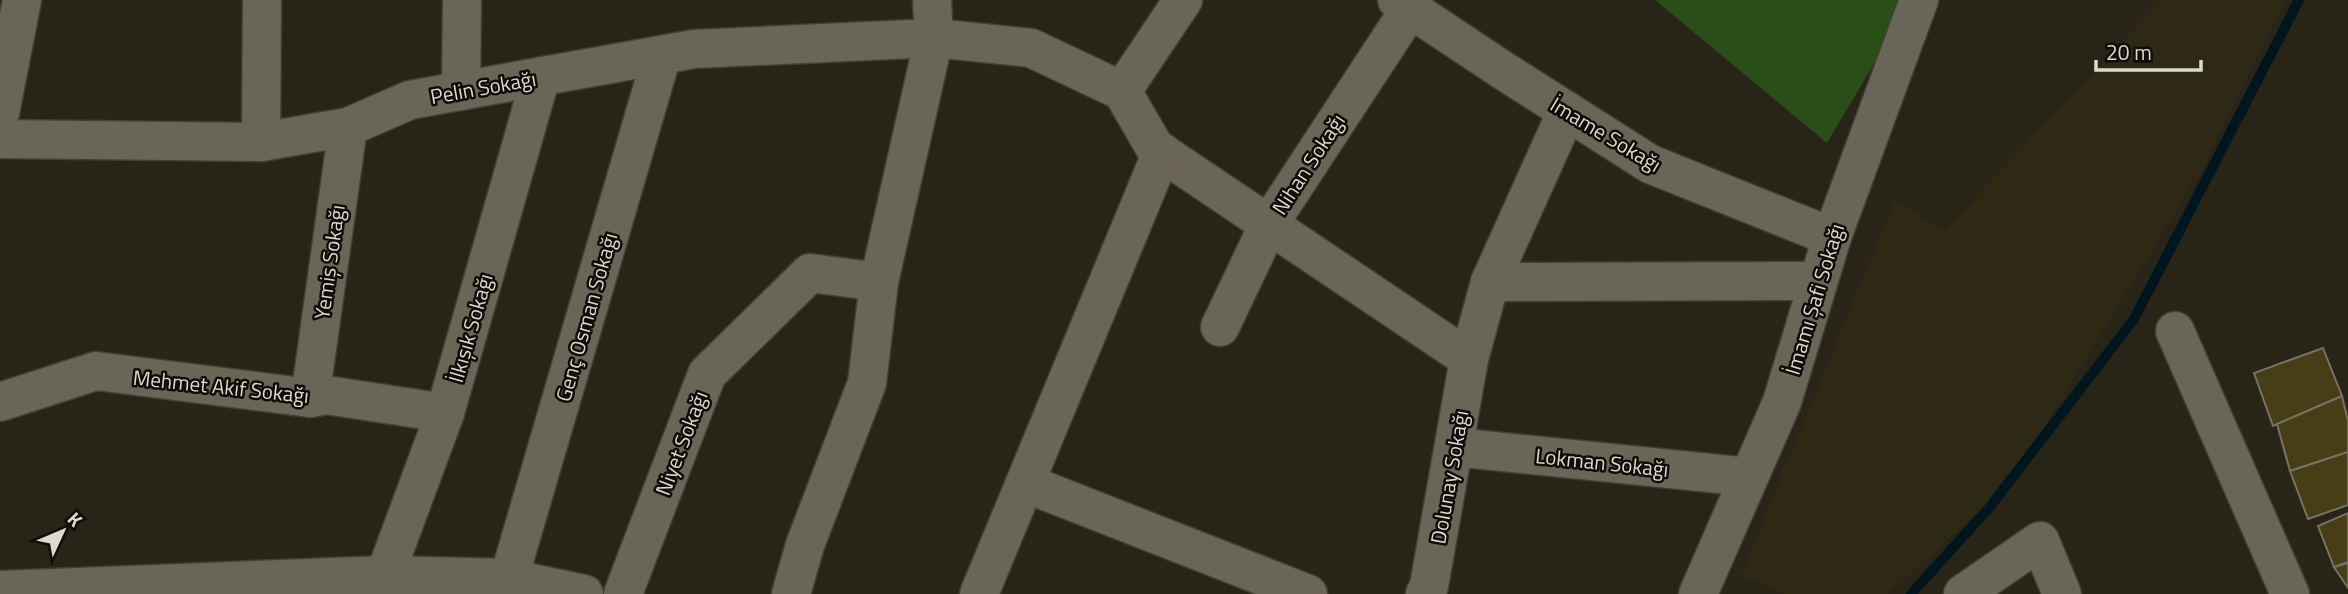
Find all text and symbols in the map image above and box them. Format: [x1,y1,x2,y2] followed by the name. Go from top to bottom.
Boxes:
[2096,28,2201,72] scale bar
[2106,36,2152,68] text: 20 m
[428,62,538,112] street label: Pelin Sokağı
[1544,88,1668,180] street label: İmame Sokağı
[1263,107,1353,221] street label: Nihan Sokağı
[305,203,353,321] street label: Yemiş Sokağı
[1776,219,1852,379] street label: İmamı Şafi Sokağı
[547,229,625,405] street label: Genç Osman Sokağı
[439,270,501,386] street label: İlkışık Sokağı
[131,361,311,411] street label: Mehmet Akif Sokağı
[646,386,716,500] street label: Niyet Sokağı
[1421,408,1477,546] street label: Dolunay Sokağı
[1534,439,1670,485] street label: Lokman Sokağı
[28,496,98,566] north arrow
[61,505,90,533] text: K

